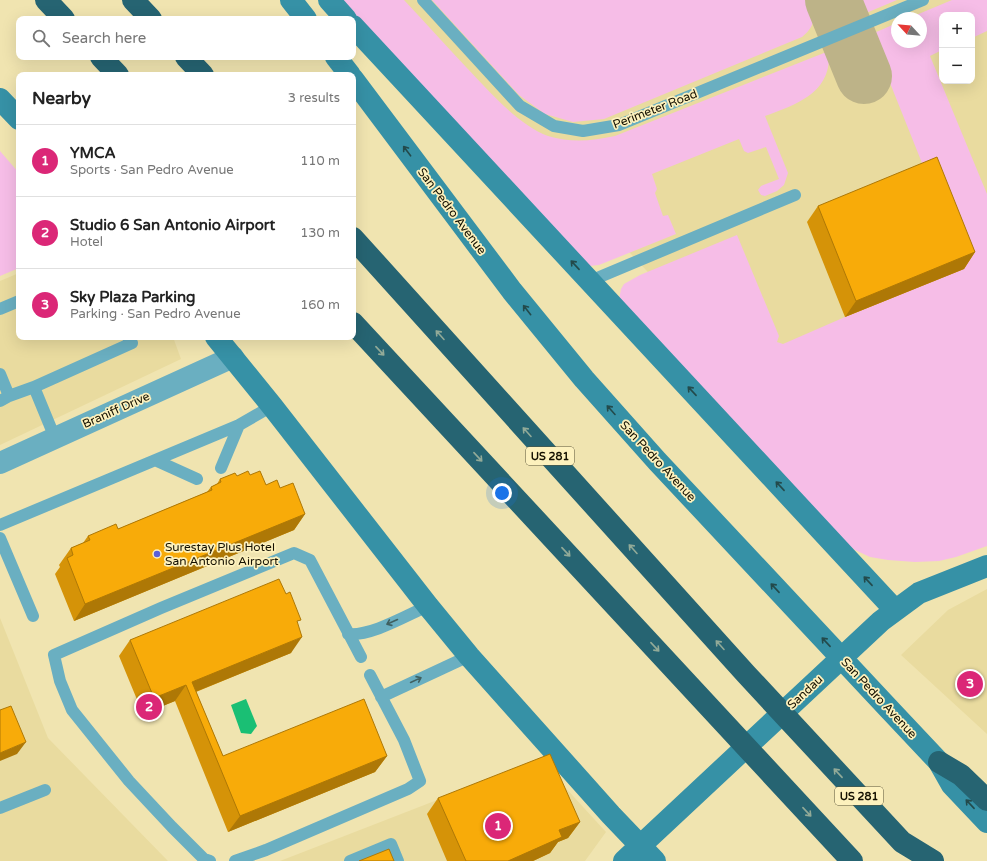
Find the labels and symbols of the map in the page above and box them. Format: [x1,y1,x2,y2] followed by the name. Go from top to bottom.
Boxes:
[891,12,927,48] north arrow
[611,86,699,132] street label: Perimeter Road
[403,145,411,156] one-way arrow
[415,165,489,257] street label: San Pedro Avenue
[570,259,579,270] one-way arrow
[523,305,531,316] one-way arrow
[436,330,445,340] one-way arrow
[375,346,384,357] one-way arrow
[687,386,696,396] one-way arrow
[80,389,152,431] street label: Braniff Drive
[606,405,616,415] one-way arrow
[617,418,699,504] street label: San Pedro Avenue
[523,426,532,437] one-way arrow
[526,447,574,465] road number: US 281
[473,452,482,462] one-way arrow
[775,481,785,491] one-way arrow
[492,483,512,503] your location
[165,540,279,568] place label: Surestay Plus Hotel San Antonio Airport
[629,544,638,554] one-way arrow
[561,547,571,557] one-way arrow
[152,549,162,559] marker: Surestay Plus Hotel San Antonio Airport
[864,576,873,586] one-way arrow
[770,583,780,593] one-way arrow
[387,619,399,626] one-way arrow
[821,637,831,647] one-way arrow
[716,640,725,650] one-way arrow
[650,642,659,652] one-way arrow
[838,655,920,741] street label: San Pedro Avenue
[957,669,983,699] pin: 3
[784,672,826,712] street label: Sandau
[410,676,422,683] one-way arrow
[136,692,162,722] pin: 2
[833,767,842,778] one-way arrow
[835,787,883,805] road number: US 281
[965,799,974,809] one-way arrow
[802,806,811,817] one-way arrow
[485,811,511,841] pin: 1

